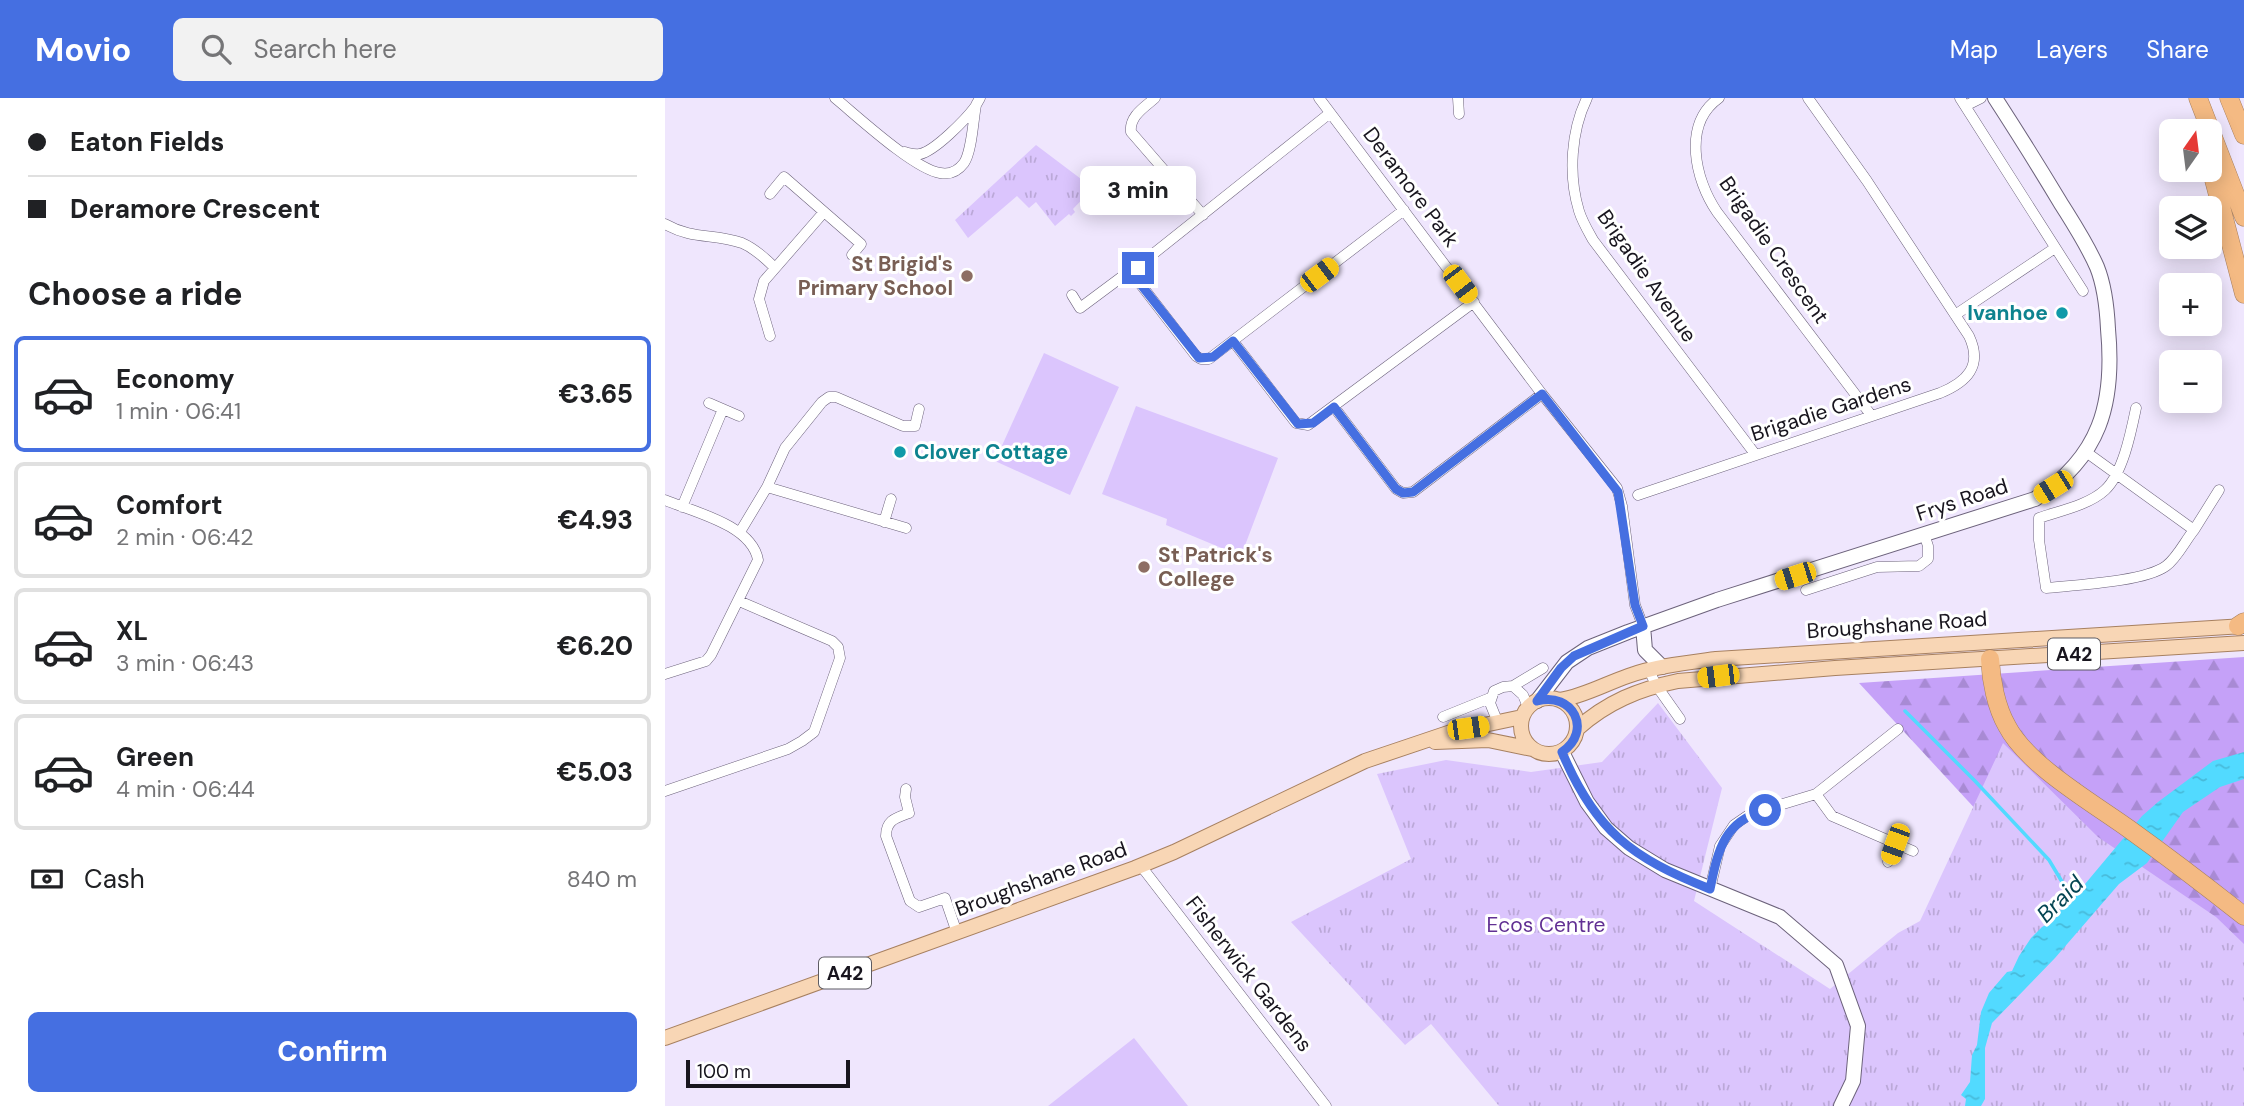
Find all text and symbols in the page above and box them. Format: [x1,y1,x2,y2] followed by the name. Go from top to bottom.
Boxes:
[173,18,663,81] search box
[35,28,131,71] text: Movio
[197,30,235,68] icon: search
[253,32,397,66] text: Search here
[1950,34,1998,65] text: Map
[2036,34,2108,65] text: Layers
[2146,34,2209,65] text: Share
[2159,119,2223,182] north arrow
[2159,119,2222,413] map controls
[1357,121,1465,253] street label: Deramore Park
[70,125,224,159] text: Eaton Fields
[1080,166,1196,216] callout: 3 min
[1713,171,1835,329] street label: Brigadie Crescent
[1107,175,1169,205] text: 3 min
[70,192,320,226] text: Deramore Crescent
[2159,196,2222,259] button: layers
[1591,204,1703,348] street label: Brigadie Avenue
[798,250,953,302] place label: St Brigid's Primary School
[1122,252,1154,284] route end
[1296,254,1343,296] car
[1439,261,1482,307] car
[959,268,975,284] marker: St Brigid's Primary School
[28,273,243,315] text: Choose a ride
[2159,273,2222,336] button: +
[1967,299,2048,327] place label: Ivanhoe
[2054,305,2070,321] marker: Ivanhoe
[2159,350,2222,413] button: −
[116,362,234,396] text: Economy
[32,363,95,426] icon: car
[1747,370,1915,448] street label: Brigadie Gardens
[559,377,633,411] text: €3.65
[116,396,241,426] text: 1 min · 06:41
[914,438,1068,466] place label: Clover Cottage
[892,444,908,460] marker: Clover Cottage
[2030,467,2077,507] car
[1912,472,2012,528] street label: Frys Road
[116,488,222,522] text: Comfort
[32,489,95,552] icon: car
[557,503,633,537] text: €4.93
[116,522,253,552] text: 2 min · 06:42
[1158,541,1273,593] place label: St Patrick's College
[1136,559,1152,575] marker: St Patrick's College
[1772,560,1819,592] car
[1806,605,1988,645] street label: Broughshane Road
[116,614,148,648] text: XL
[32,615,95,678] icon: car
[557,629,633,663] text: €6.20
[2048,638,2100,670] road number: A42
[116,648,254,678] text: 3 min · 06:43
[1696,663,1741,689] car
[1446,715,1491,741] car
[116,740,194,774] text: Green
[32,741,95,804] icon: car
[557,755,633,789] text: €5.03
[116,774,255,804] text: 4 min · 06:44
[1749,794,1781,826] route start
[1878,821,1913,867] car
[951,835,1131,923] street label: Broughshane Road
[28,860,66,898] icon: cash
[84,862,145,896] text: Cash
[567,864,637,894] text: 840 m
[2030,868,2091,929] water label: Braid
[1179,890,1319,1058] street label: Fisherwick Gardens
[1486,911,1606,939] park label: Ecos Centre
[819,958,871,988] road number: A42
[28,1012,637,1092] button: Confirm
[686,1057,851,1089] scale bar
[697,1059,751,1084] text: 100 m

